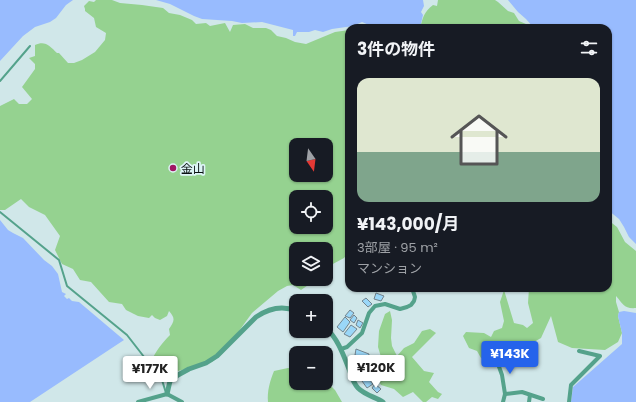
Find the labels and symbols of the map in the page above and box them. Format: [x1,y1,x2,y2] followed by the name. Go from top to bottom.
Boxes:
[289,138,333,182] north arrow
[181,160,205,177] place label: 金山
[168,163,178,173] marker: 金山
[482,341,538,375] pin: ¥143K
[348,355,404,389] pin: ¥120K
[122,356,178,390] pin: ¥177K

